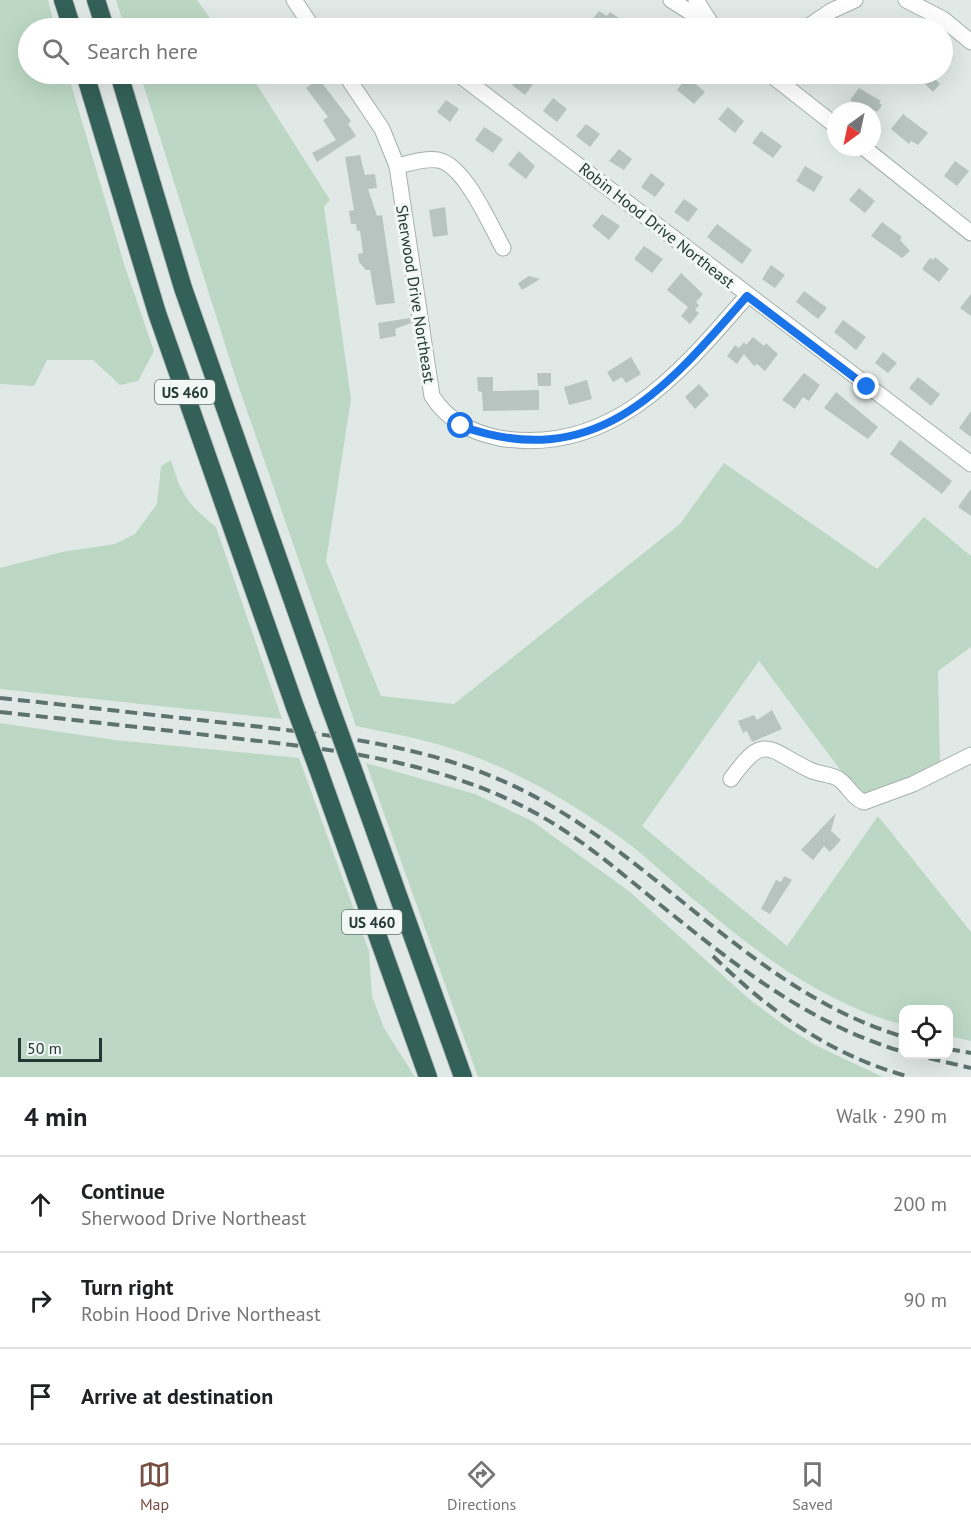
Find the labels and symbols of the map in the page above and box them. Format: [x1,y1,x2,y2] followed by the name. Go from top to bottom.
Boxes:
[827,102,881,156] north arrow
[575,158,739,292] street label: Robin Hood Drive Northeast
[392,203,440,385] street label: Sherwood Drive Northeast
[853,373,879,399] route end
[155,380,215,404] road number: US 460
[447,412,473,438] route start
[342,910,402,934] road number: US 460
[18,1035,102,1062] scale bar

